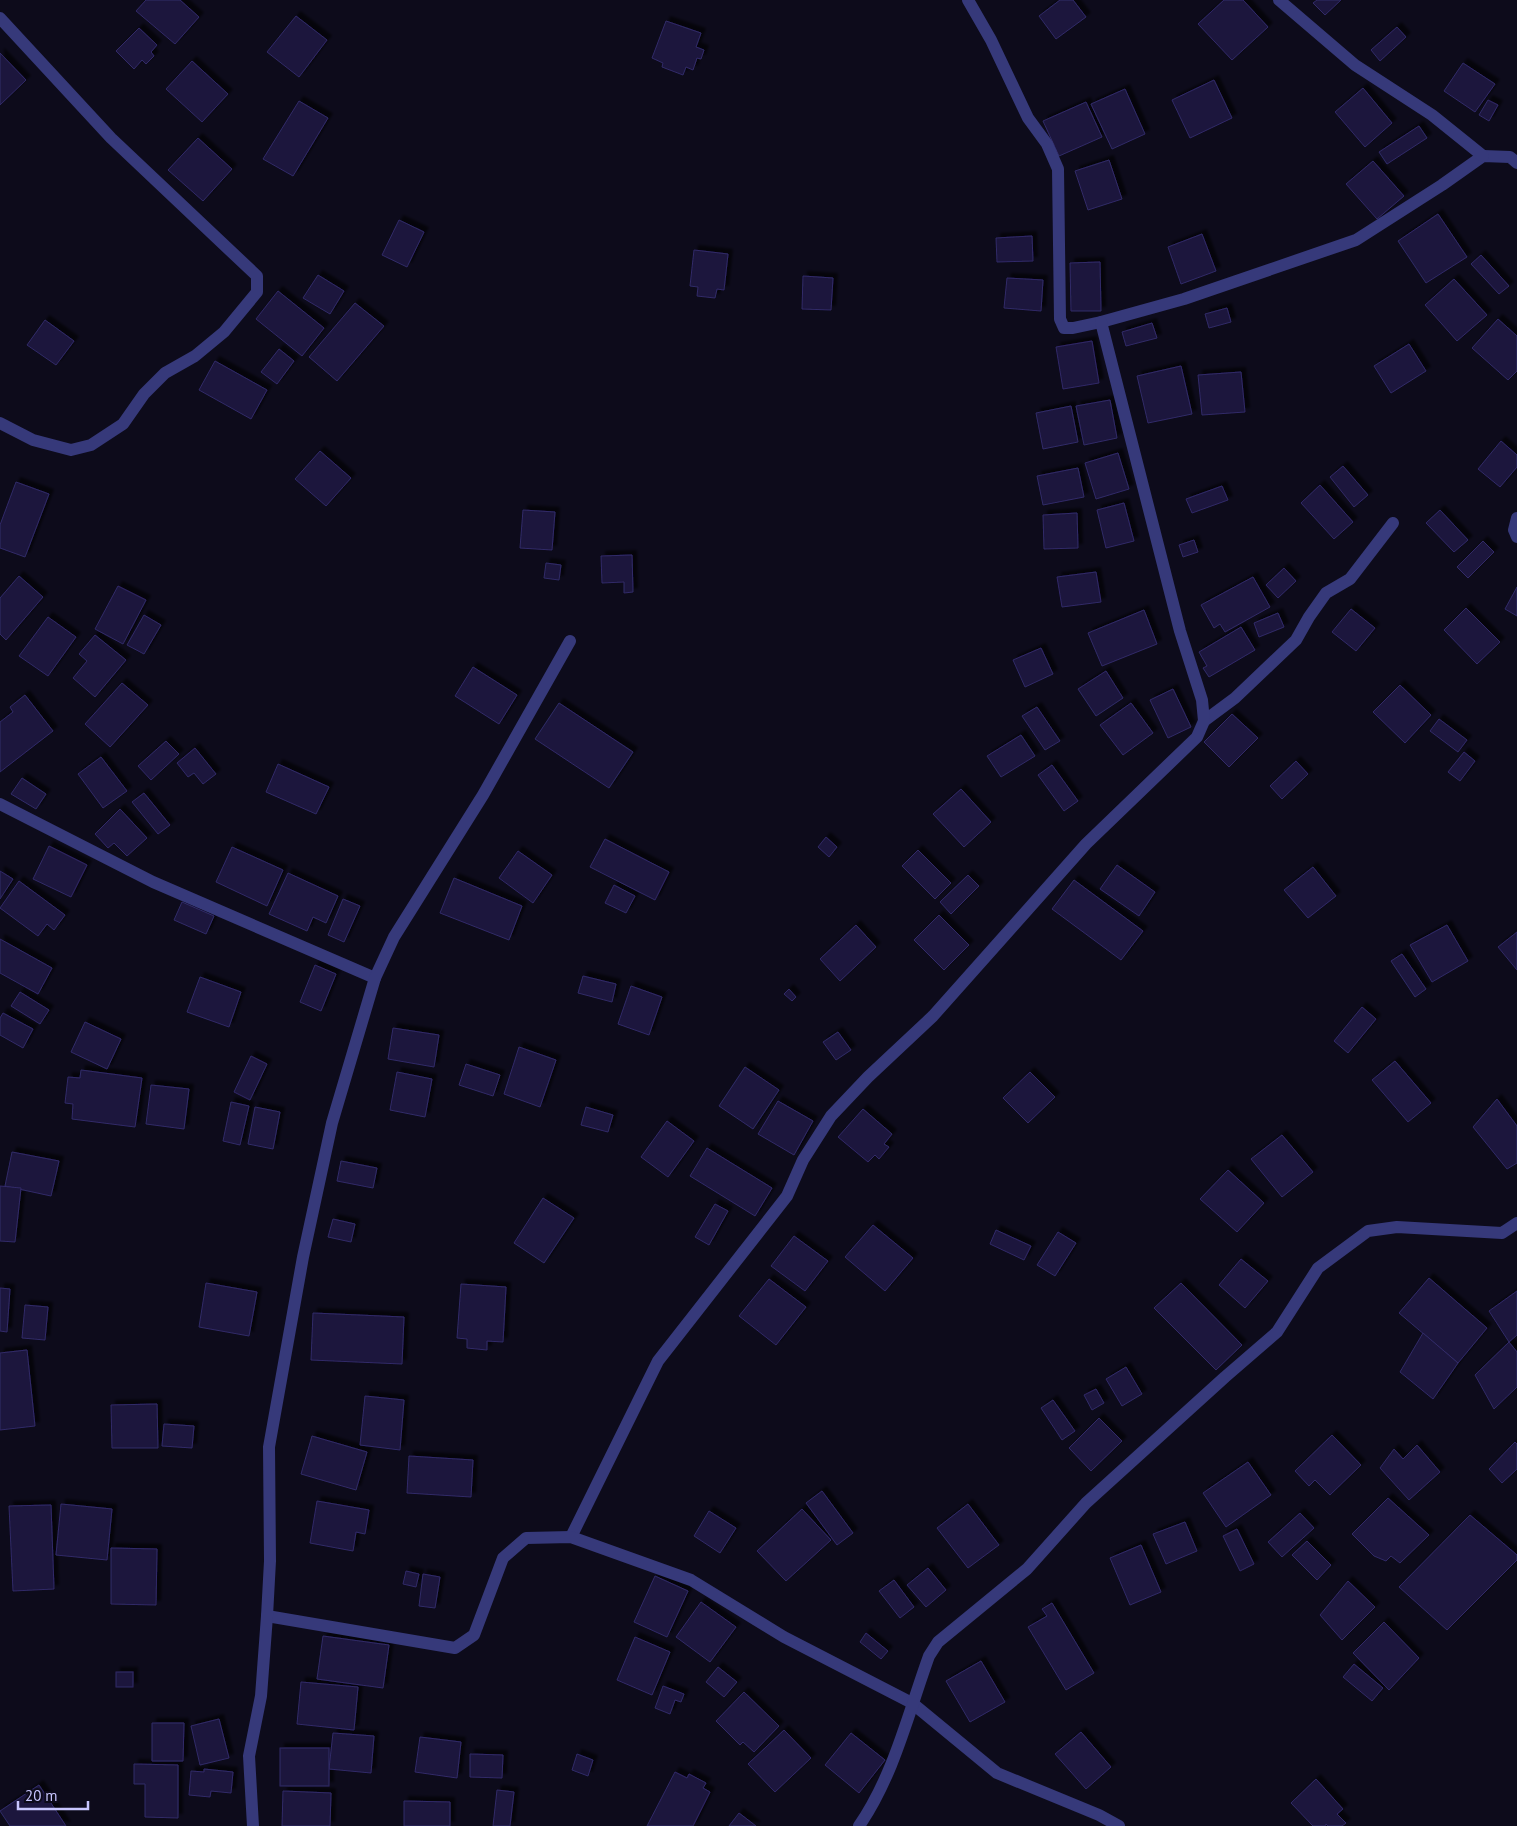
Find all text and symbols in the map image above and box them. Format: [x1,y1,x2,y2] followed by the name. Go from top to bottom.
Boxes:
[18,1778,88,1810] scale bar
[25,1786,58,1805] text: 20 m

